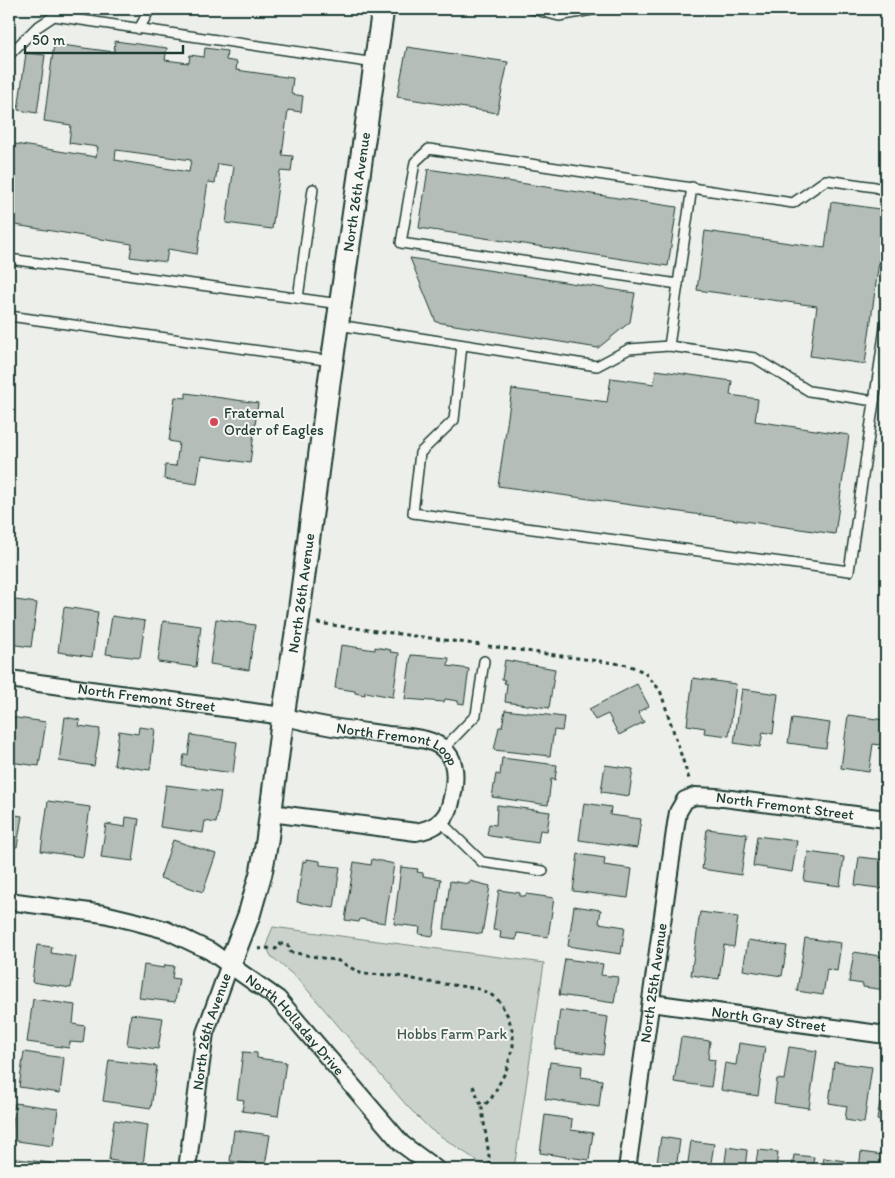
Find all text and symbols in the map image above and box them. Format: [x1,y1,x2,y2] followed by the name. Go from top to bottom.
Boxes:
[25,22,182,54] scale bar
[32,31,65,49] text: 50 m
[339,131,374,253] street label: North 26th Avenue
[224,404,324,439] place label: Fraternal Order of Eagles
[208,416,220,428] marker: Fraternal Order of Eagles
[284,532,318,654] street label: North 26th Avenue
[77,679,217,716] street label: North Fremont Street
[335,719,462,768] street label: North Fremont Loop
[715,788,856,824] street label: North Fremont Street
[636,922,671,1044] street label: North 25th Avenue
[189,970,235,1091] street label: North 26th Avenue
[242,970,348,1079] street label: North Holladay Drive
[711,1002,828,1036] street label: North Gray Street
[397,1025,508,1043] park label: Hobbs Farm Park

